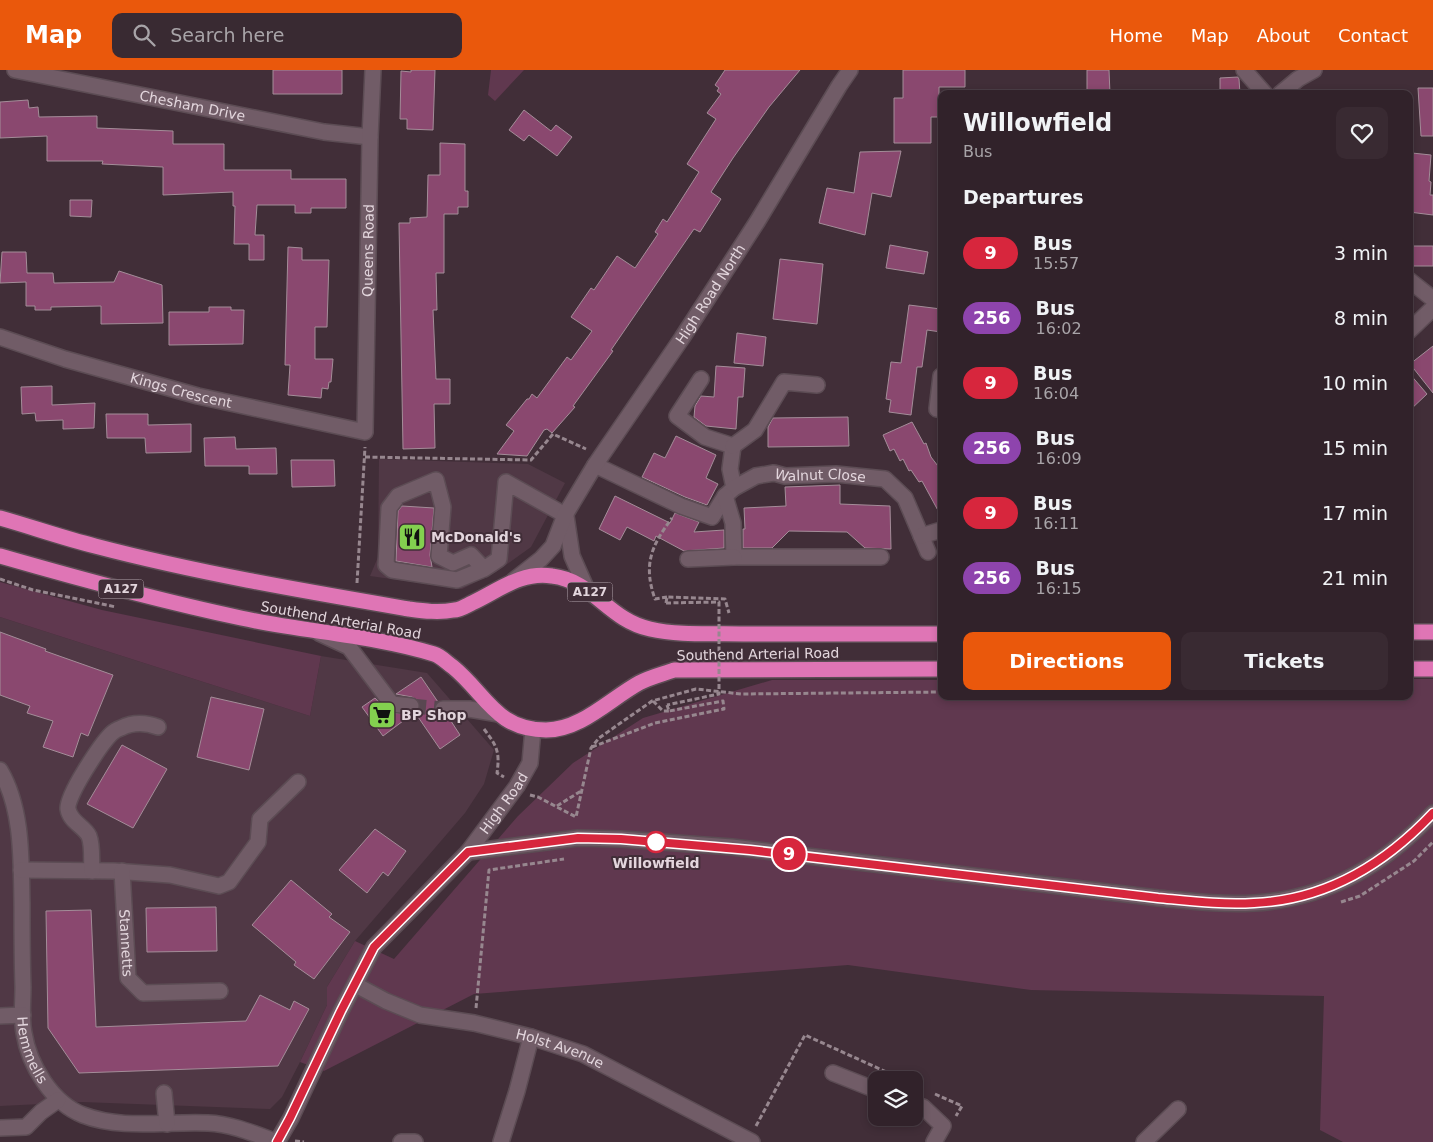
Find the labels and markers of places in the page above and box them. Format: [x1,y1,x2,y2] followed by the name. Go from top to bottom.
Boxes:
[397,522,427,552] restaurant icon: McDonald's
[431,529,521,545] place label: McDonald's
[367,700,397,730] supermarket icon: BP Shop
[401,707,467,723] place label: BP Shop
[645,831,667,853] marker: Willowfield
[612,855,700,871] place label: Willowfield

